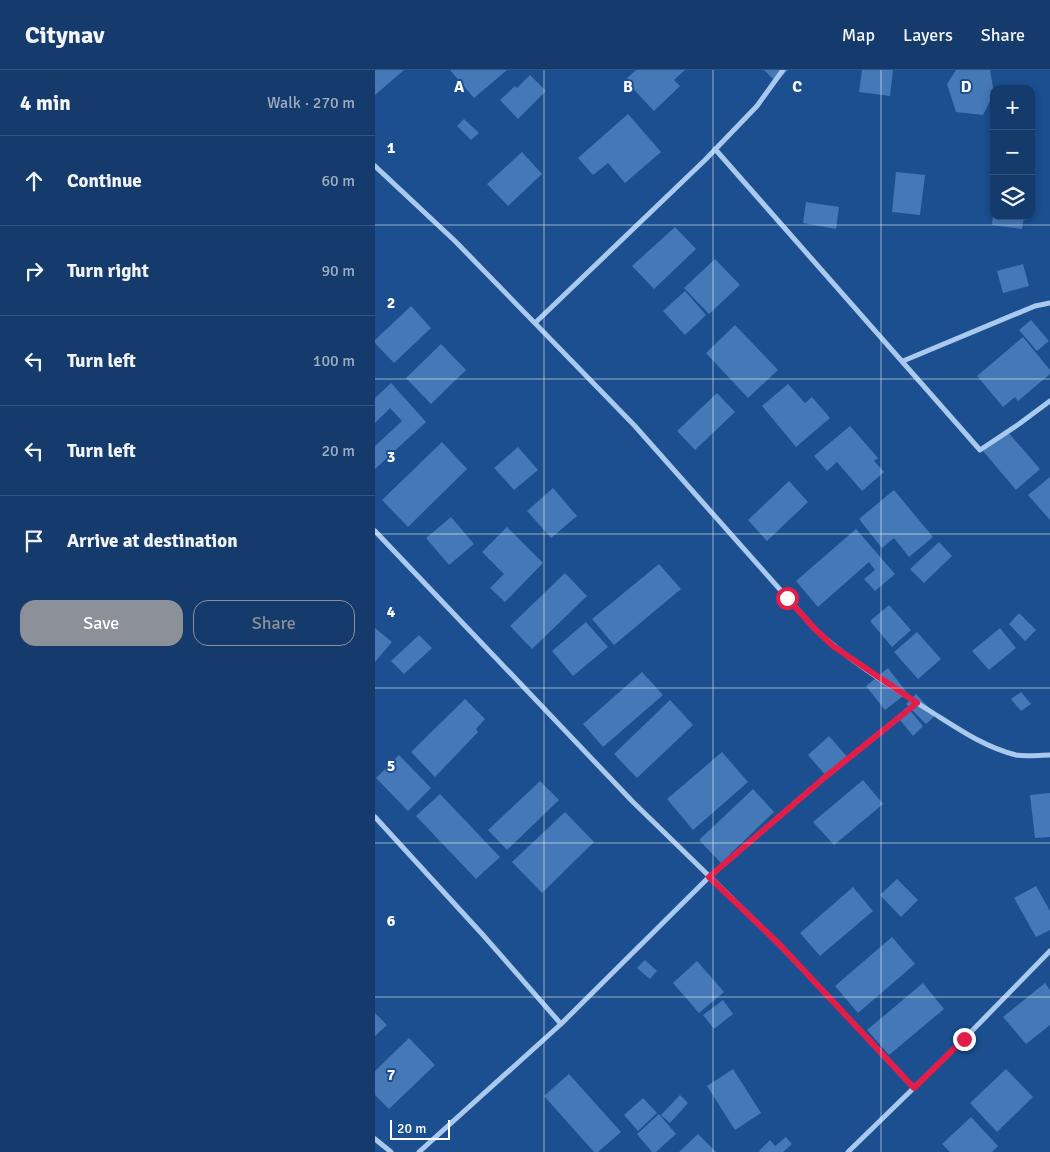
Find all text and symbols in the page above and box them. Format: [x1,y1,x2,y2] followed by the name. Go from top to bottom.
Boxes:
[25,20,104,50] text: Citynav
[842,24,875,46] text: Map
[903,24,953,46] text: Layers
[981,24,1025,46] text: Share
[454,77,465,97] text: A
[623,77,633,97] text: B
[792,77,802,97] text: C
[961,77,972,97] text: D
[990,85,1035,220] map controls
[990,85,1035,130] button: +
[20,90,71,116] text: 4 min
[267,93,355,113] text: Walk · 270 m
[990,130,1035,175] button: −
[387,138,396,158] text: 1
[20,167,48,195] icon: ahead
[67,169,142,193] text: Continue
[321,171,355,191] text: 60 m
[990,175,1035,220] button: layers
[20,257,48,285] icon: right
[67,259,149,283] text: Turn right
[321,261,355,281] text: 90 m
[387,293,395,313] text: 2
[20,347,48,375] icon: left
[67,349,136,373] text: Turn left
[313,351,355,371] text: 100 m
[20,437,48,465] icon: left
[67,439,136,463] text: Turn left
[321,441,355,461] text: 20 m
[387,447,395,467] text: 3
[20,527,48,555] icon: arrive
[67,529,238,553] text: Arrive at destination
[776,587,799,610] route start
[20,600,183,646] button: Save
[193,600,355,646] button: Share
[387,602,396,622] text: 4
[387,756,395,776] text: 5
[387,911,396,931] text: 6
[953,1028,976,1051] route end
[387,1065,396,1085] text: 7
[390,1117,450,1140] scale bar
[397,1120,426,1137] text: 20 m

